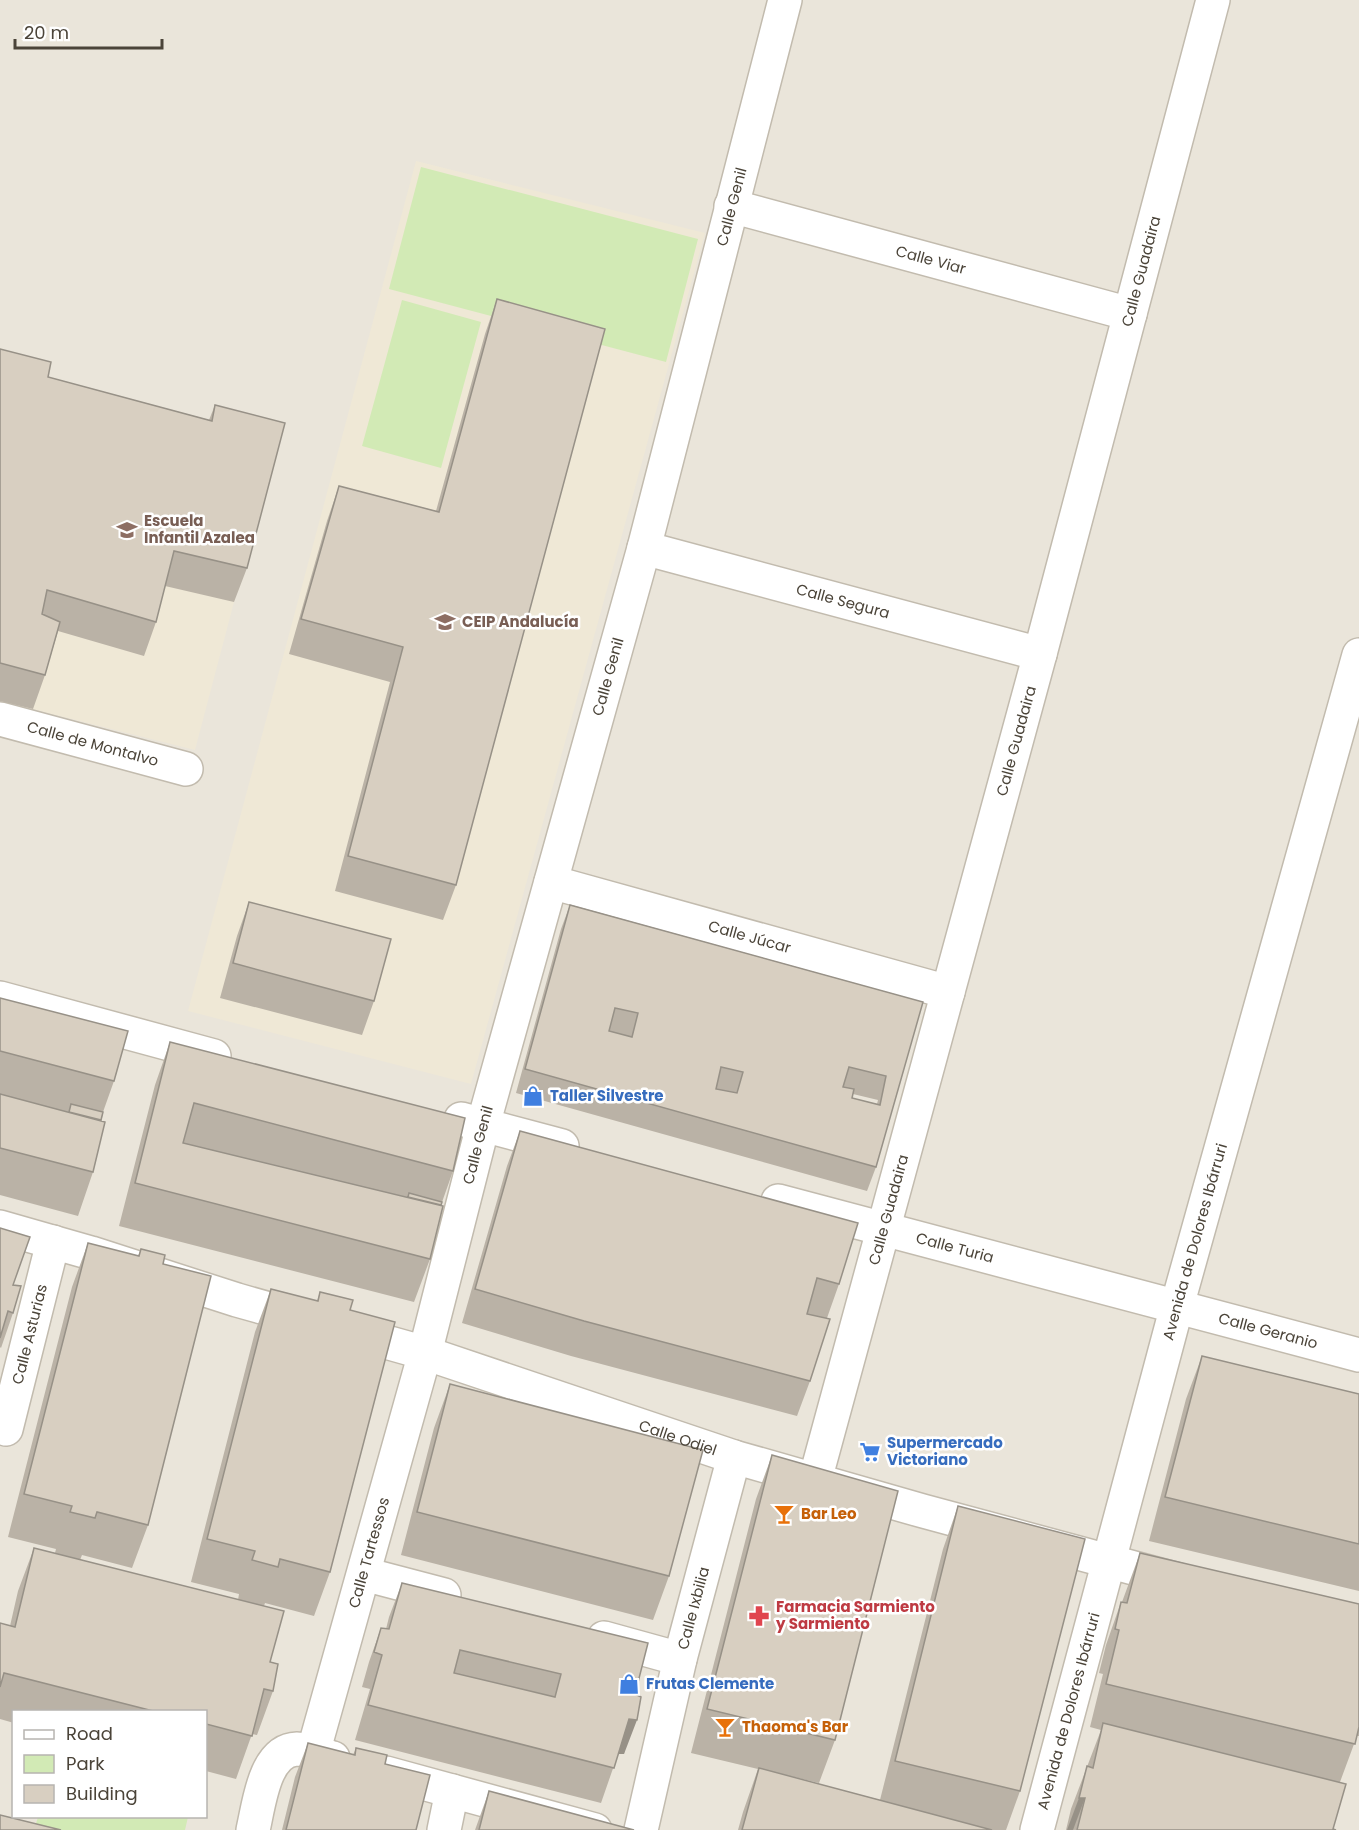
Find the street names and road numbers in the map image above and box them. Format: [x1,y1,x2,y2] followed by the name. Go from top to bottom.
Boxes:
[711,165,752,248] street label: Calle Genil
[1116,214,1165,329] street label: Calle Guadaira
[893,240,969,279] street label: Calle Viar
[794,578,892,623] street label: Calle Segura
[587,635,629,718] street label: Calle Genil
[991,683,1041,798] street label: Calle Guadaira
[25,716,161,771] street label: Calle de Montalvo
[706,915,794,958] street label: Calle Júcar
[457,1103,498,1186] street label: Calle Genil
[1157,1141,1232,1342] street label: Avenida de Dolores Ibárruri
[863,1152,913,1267] street label: Calle Guadaira
[914,1227,996,1268] street label: Calle Turia
[7,1282,52,1387] street label: Calle Asturias
[1216,1307,1320,1354] street label: Calle Geranio
[636,1415,720,1460] street label: Calle Odiel
[343,1495,394,1610] street label: Calle Tartessos
[672,1564,714,1652] street label: Calle Ixbilia
[1032,1610,1105,1812] street label: Avenida de Dolores Ibárruri

